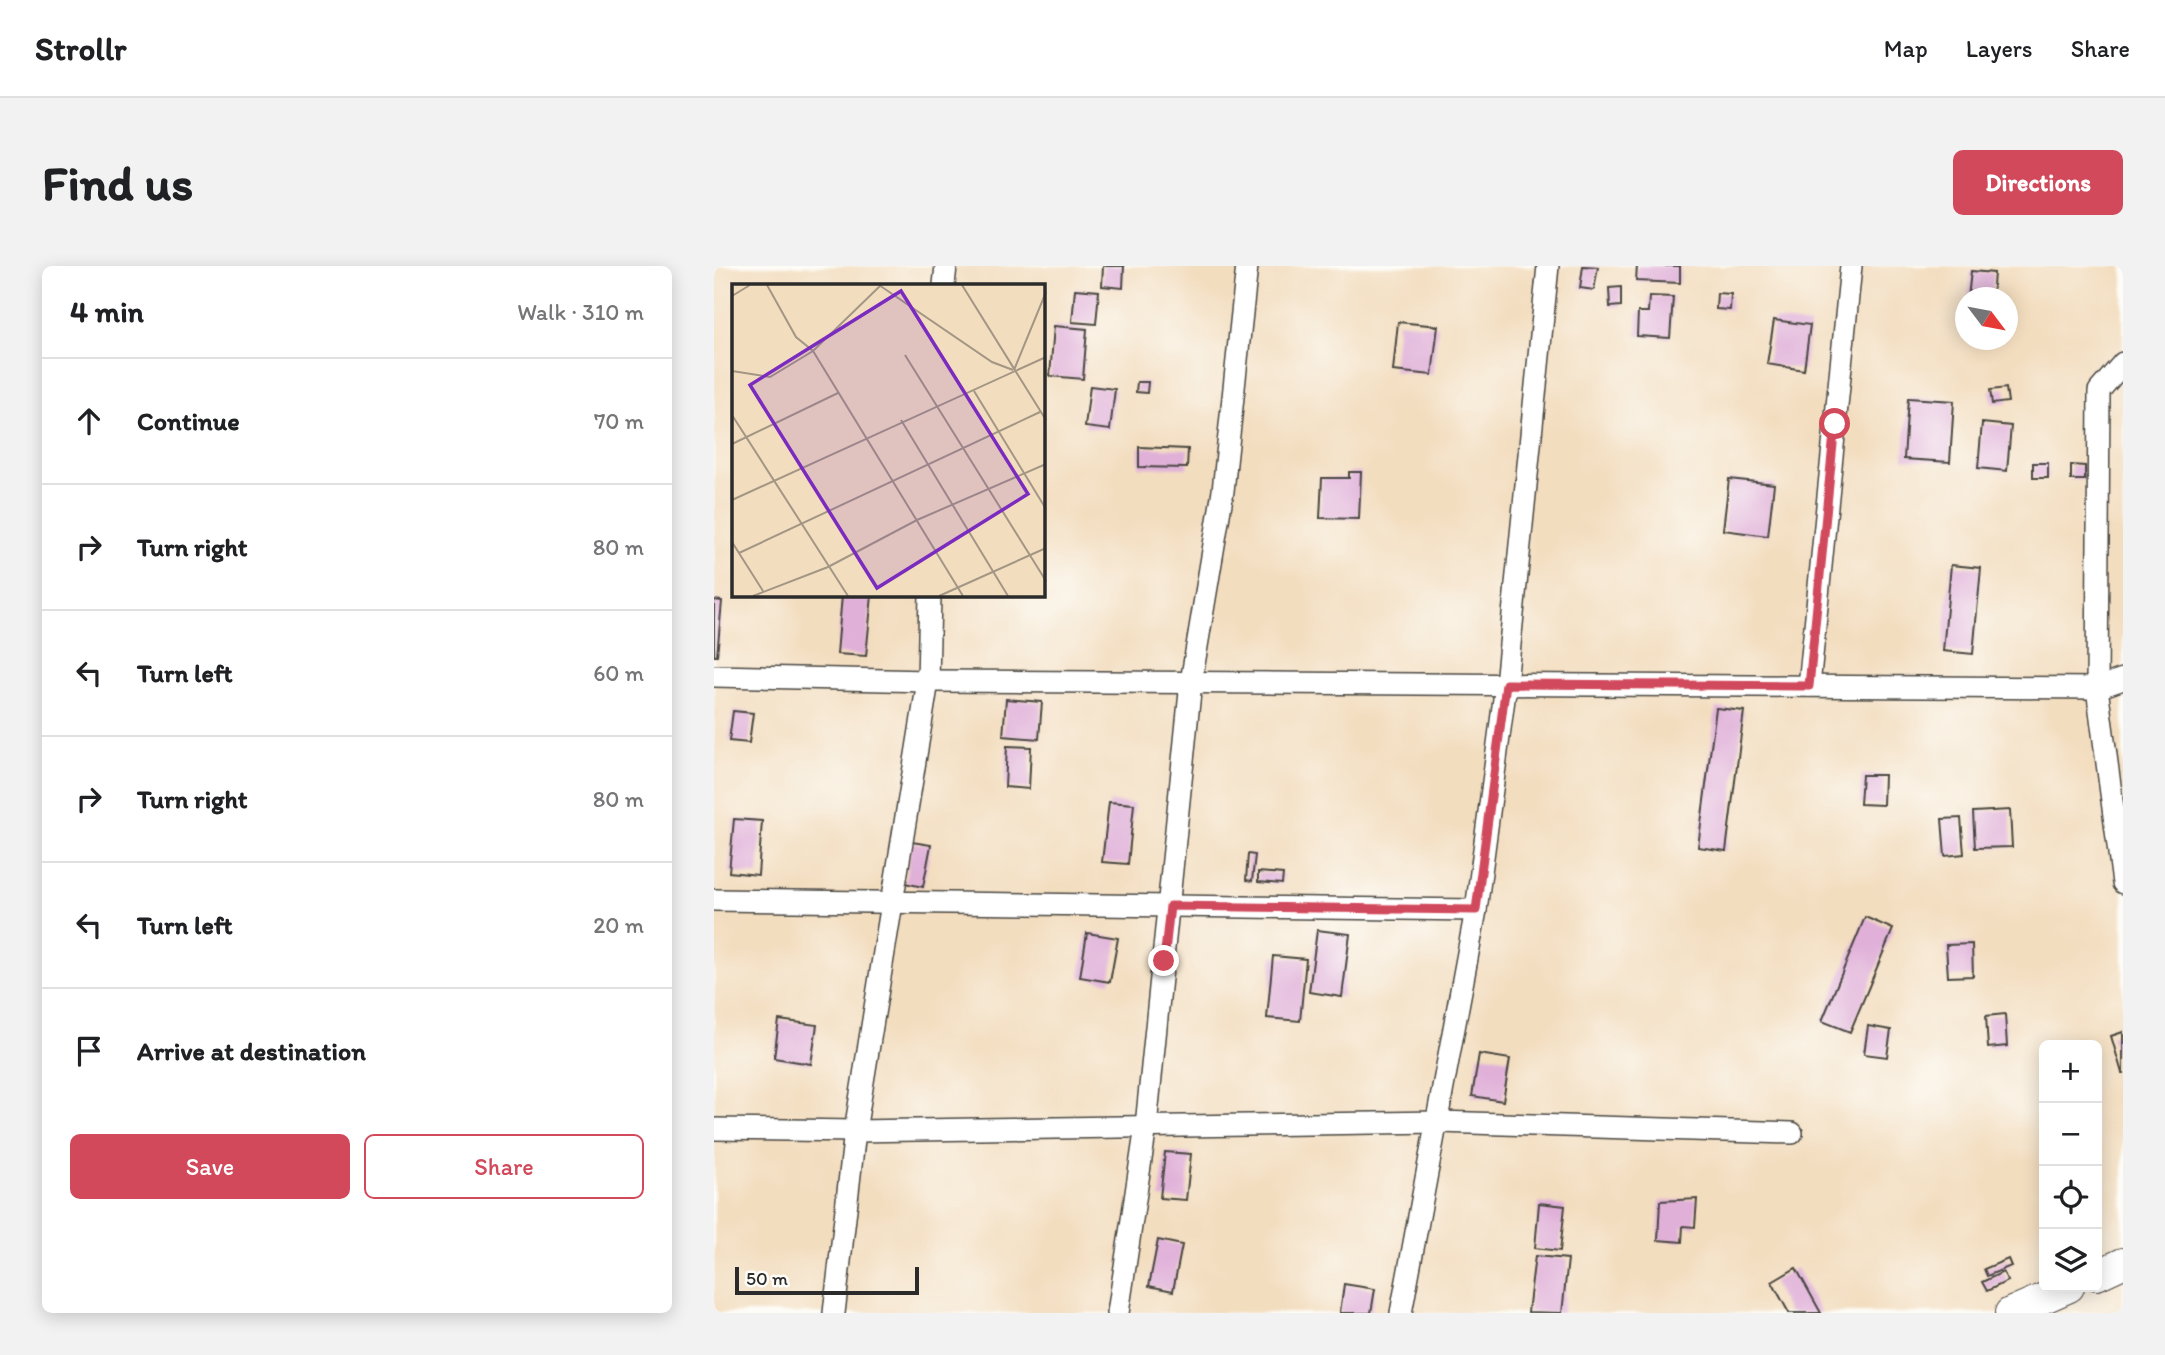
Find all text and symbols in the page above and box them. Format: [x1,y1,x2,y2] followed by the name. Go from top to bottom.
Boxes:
[35,29,126,68] text: Strollr
[1884,34,1928,63] text: Map
[1966,34,2033,63] text: Layers
[2071,34,2130,63] text: Share
[1953,150,2123,215] button: Directions
[42,153,193,212] text: Find us
[732,284,1045,597] inset map
[1955,287,2018,350] north arrow
[70,293,144,330] text: 4 min
[517,298,644,326] text: Walk · 310 m
[70,402,108,440] icon: ahead
[137,405,240,437] text: Continue
[594,407,644,435] text: 70 m
[1819,408,1850,439] route start
[70,528,108,566] icon: right
[137,531,248,563] text: Turn right
[593,533,644,561] text: 80 m
[70,654,108,692] icon: left
[137,657,233,689] text: Turn left
[593,659,644,687] text: 60 m
[70,780,108,818] icon: right
[137,783,248,815] text: Turn right
[593,785,644,813] text: 80 m
[70,906,108,944] icon: left
[137,909,233,941] text: Turn left
[593,911,644,939] text: 20 m
[1148,945,1179,976] route end
[70,1032,108,1070] icon: arrive
[137,1035,366,1067] text: Arrive at destination
[2039,1040,2102,1292] map controls
[2039,1040,2102,1103] button: +
[2039,1103,2102,1166] button: −
[70,1134,350,1199] button: Save
[364,1134,644,1199] button: Share
[2039,1166,2102,1229] button: locate
[2039,1229,2102,1292] button: layers
[735,1264,919,1296] scale bar
[746,1267,788,1290] text: 50 m

